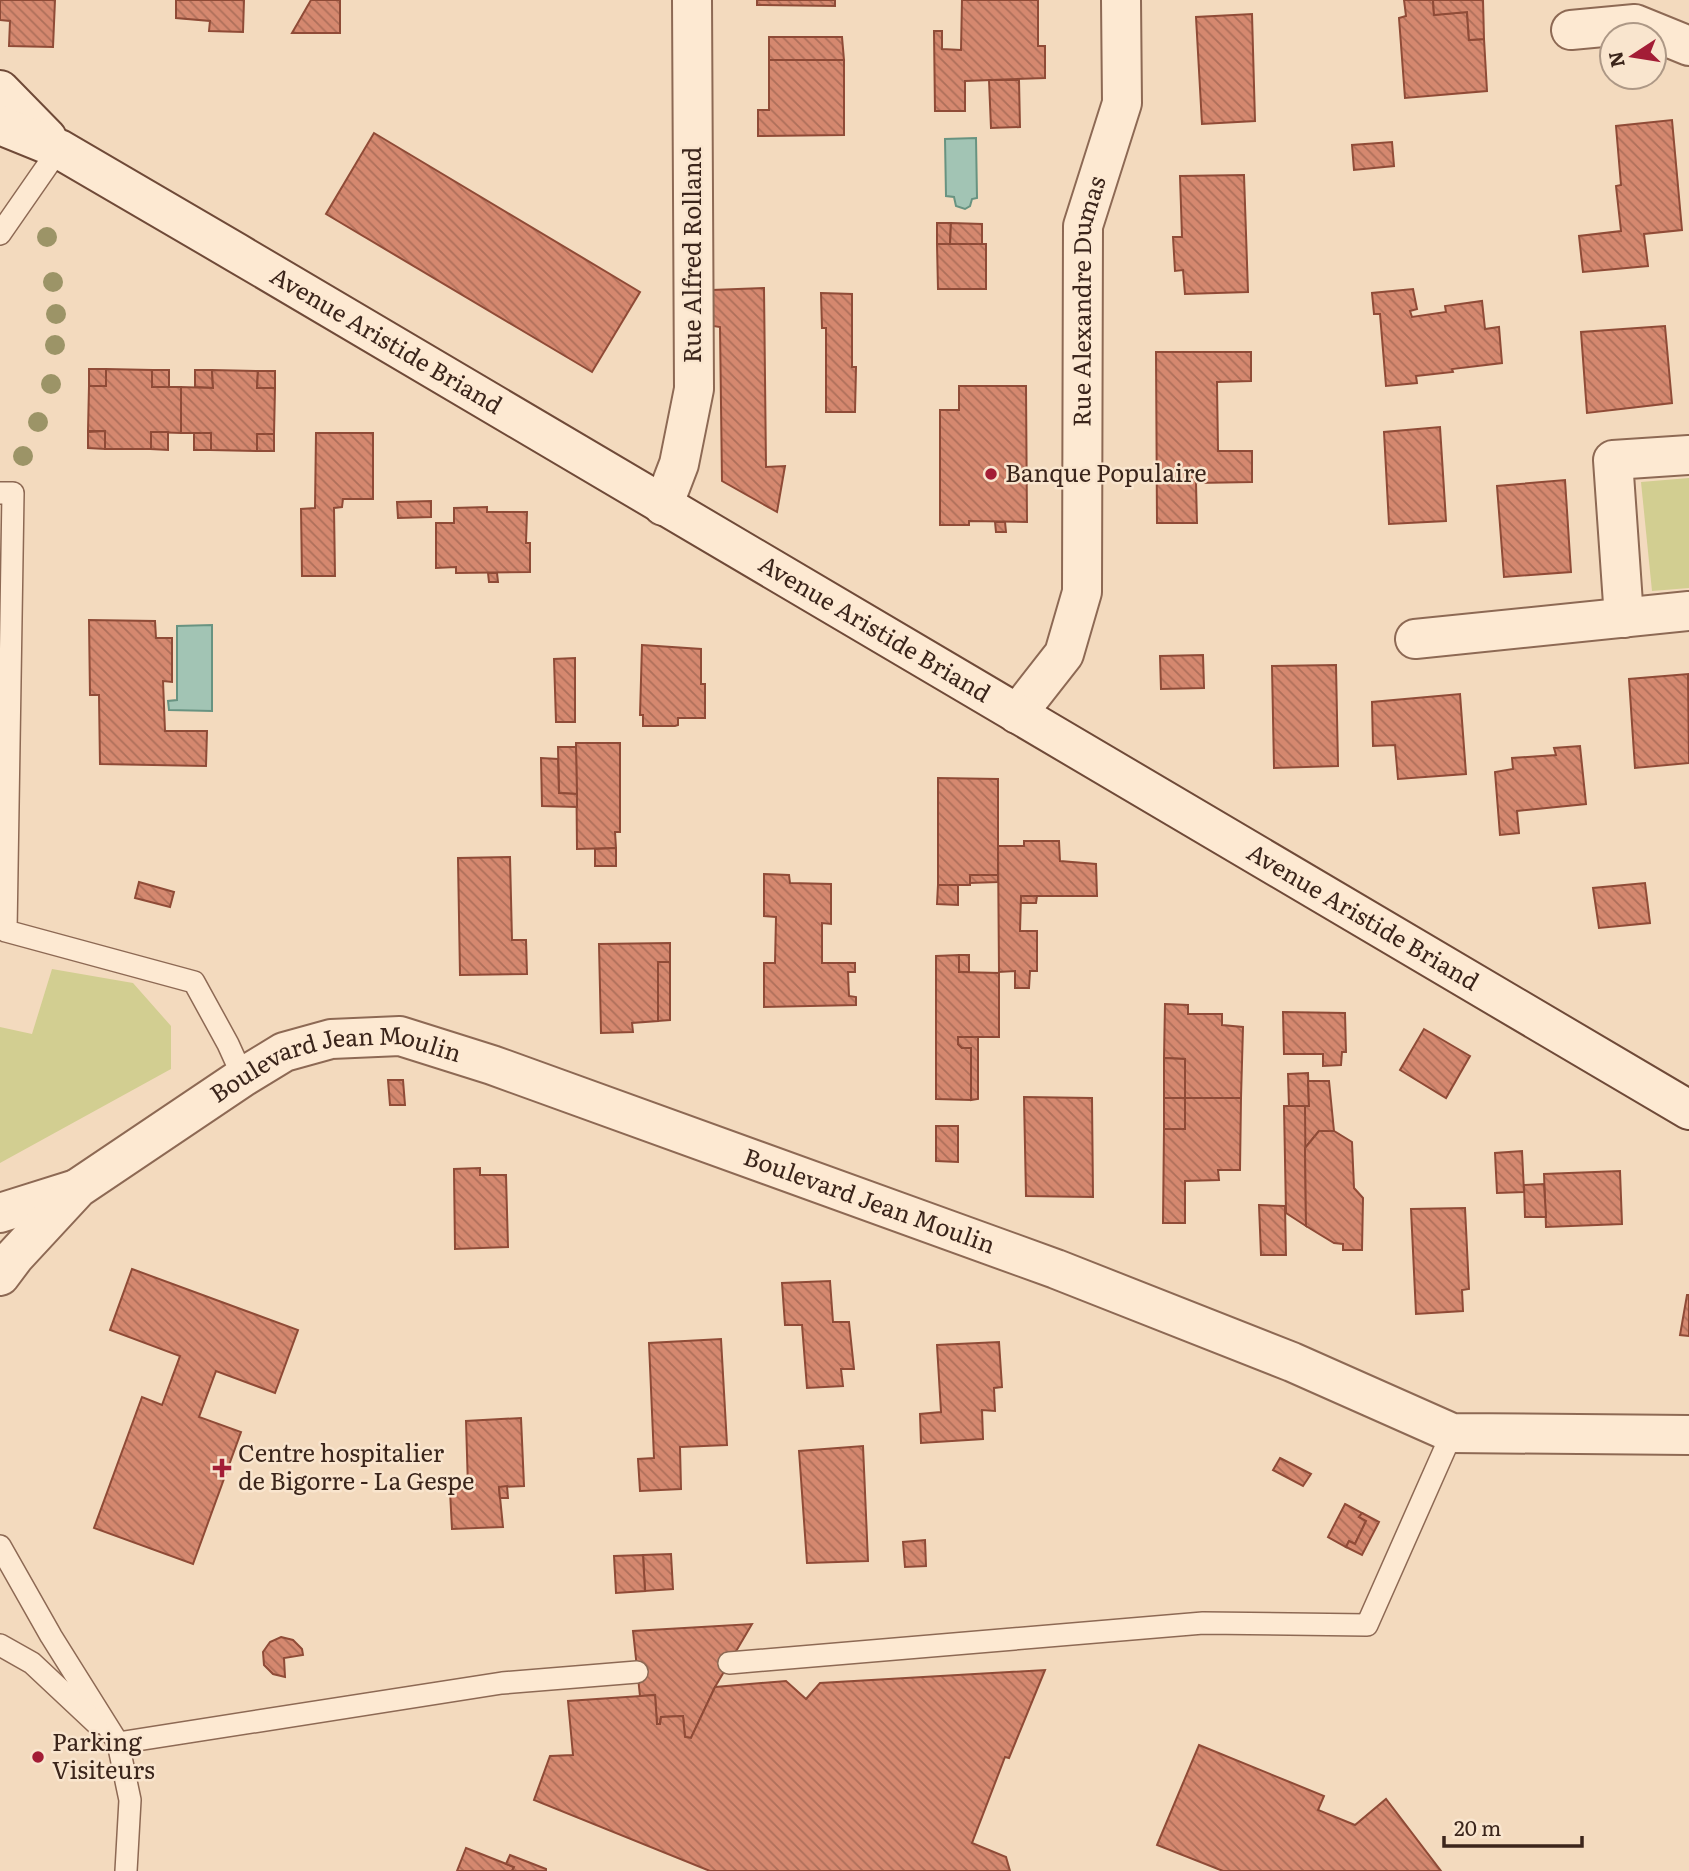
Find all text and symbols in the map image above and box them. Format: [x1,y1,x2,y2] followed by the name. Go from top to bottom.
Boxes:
[1598,21,1668,91] north arrow
[1600,49,1631,70] text: N
[673,146,708,363] street label: Rue Alfred Rolland
[1062,171,1113,427] street label: Rue Alexandre Dumas
[265,257,510,421] street label: Avenue Aristide Briand
[1005,454,1207,489] place label: Banque Populaire
[983,466,999,482] marker: Banque Populaire
[753,545,999,709] street label: Avenue Aristide Briand
[1241,833,1487,998] street label: Avenue Aristide Briand
[202,1016,466,1110] street label: Boulevard Jean Moulin
[739,1138,1001,1261] street label: Boulevard Jean Moulin
[238,1434,475,1497] place label: Centre hospitalier de Bigorre - La Gespe
[212,1458,232,1478] marker: Centre hospitalier de Bigorre - La Gespe
[52,1723,155,1786] place label: Parking Visiteurs
[30,1749,46,1765] marker: Parking Visiteurs
[1444,1804,1582,1848] scale bar
[1454,1811,1501,1842] text: 20 m

